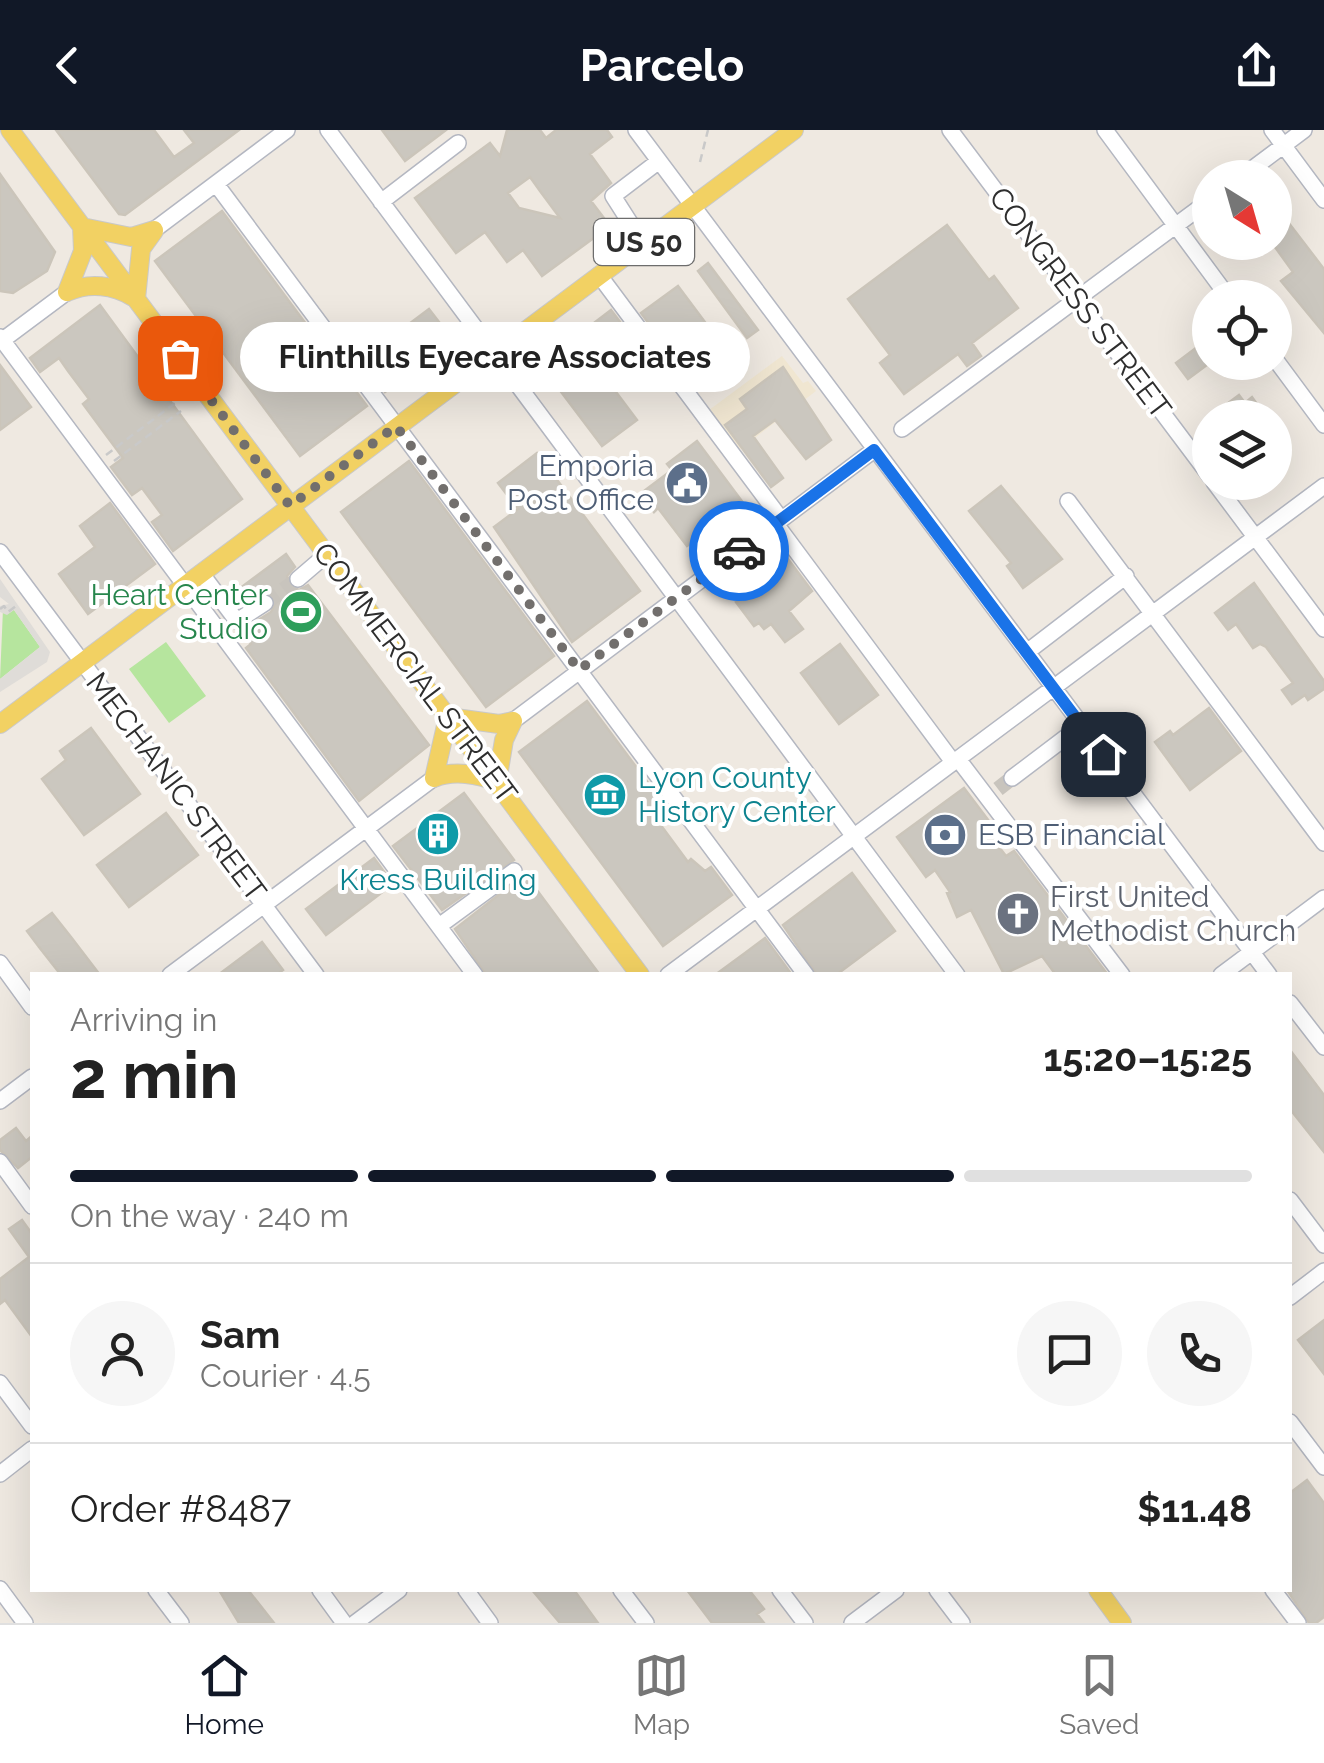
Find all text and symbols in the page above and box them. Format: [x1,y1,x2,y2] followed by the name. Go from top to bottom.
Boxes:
[40,38,95,93] icon: back
[1229,38,1284,93] icon: share
[580,39,744,92] text: Parcelo
[1192,160,1292,260] north arrow
[1192,160,1292,500] map controls
[982,180,1179,425] street label: CONGRESS STREET
[594,219,694,265] road number: US 50
[1192,280,1292,380] button: locate
[138,316,223,401] pin
[240,323,750,393] callout: Flinthills Eyecare Associates
[153,331,208,386] icon: bag
[279,338,711,375] text: Flinthills Eyecare Associates
[1192,400,1292,500] button: layers
[507,448,654,517] place label: Emporia Post Office
[664,460,710,506] public building icon: Emporia Post Office
[689,501,789,601] courier
[712,524,767,579] icon: car
[306,536,525,810] street label: COMMERCIAL STREET
[90,577,268,646] place label: Heart Center Studio
[278,589,324,635] sports icon: Heart Center Studio
[79,666,274,908] street label: MECHANIC STREET
[1061,712,1146,797] pin
[1076,727,1131,782] icon: home
[638,760,836,829] place label: Lyon County History Center
[582,772,628,818] museum icon: Lyon County History Center
[415,811,461,857] building icon: Kress Building
[922,812,968,858] bank icon: ESB Financial
[978,817,1166,852] place label: ESB Financial
[339,862,537,897] place label: Kress Building
[1050,879,1296,948] place label: First United Methodist Church
[995,891,1041,937] church icon: First United Methodist Church
[70,1001,217,1038] text: Arriving in
[1043,1035,1252,1080] text: 15:20–15:25
[70,1037,239,1113] text: 2 min
[70,1197,349,1234] text: On the way · 240 m
[70,1301,175,1406] button: person
[1017,1301,1122,1406] button: chat
[1147,1301,1252,1406] button: phone
[200,1312,280,1357] text: Sam
[200,1357,371,1394] text: Courier · 4.5
[70,1486,291,1531] text: Order #8487
[1137,1486,1252,1531] text: $11.48
[185,1648,264,1741] tab: Home
[633,1648,690,1741] tab: Map
[1059,1648,1139,1741] tab: Saved

